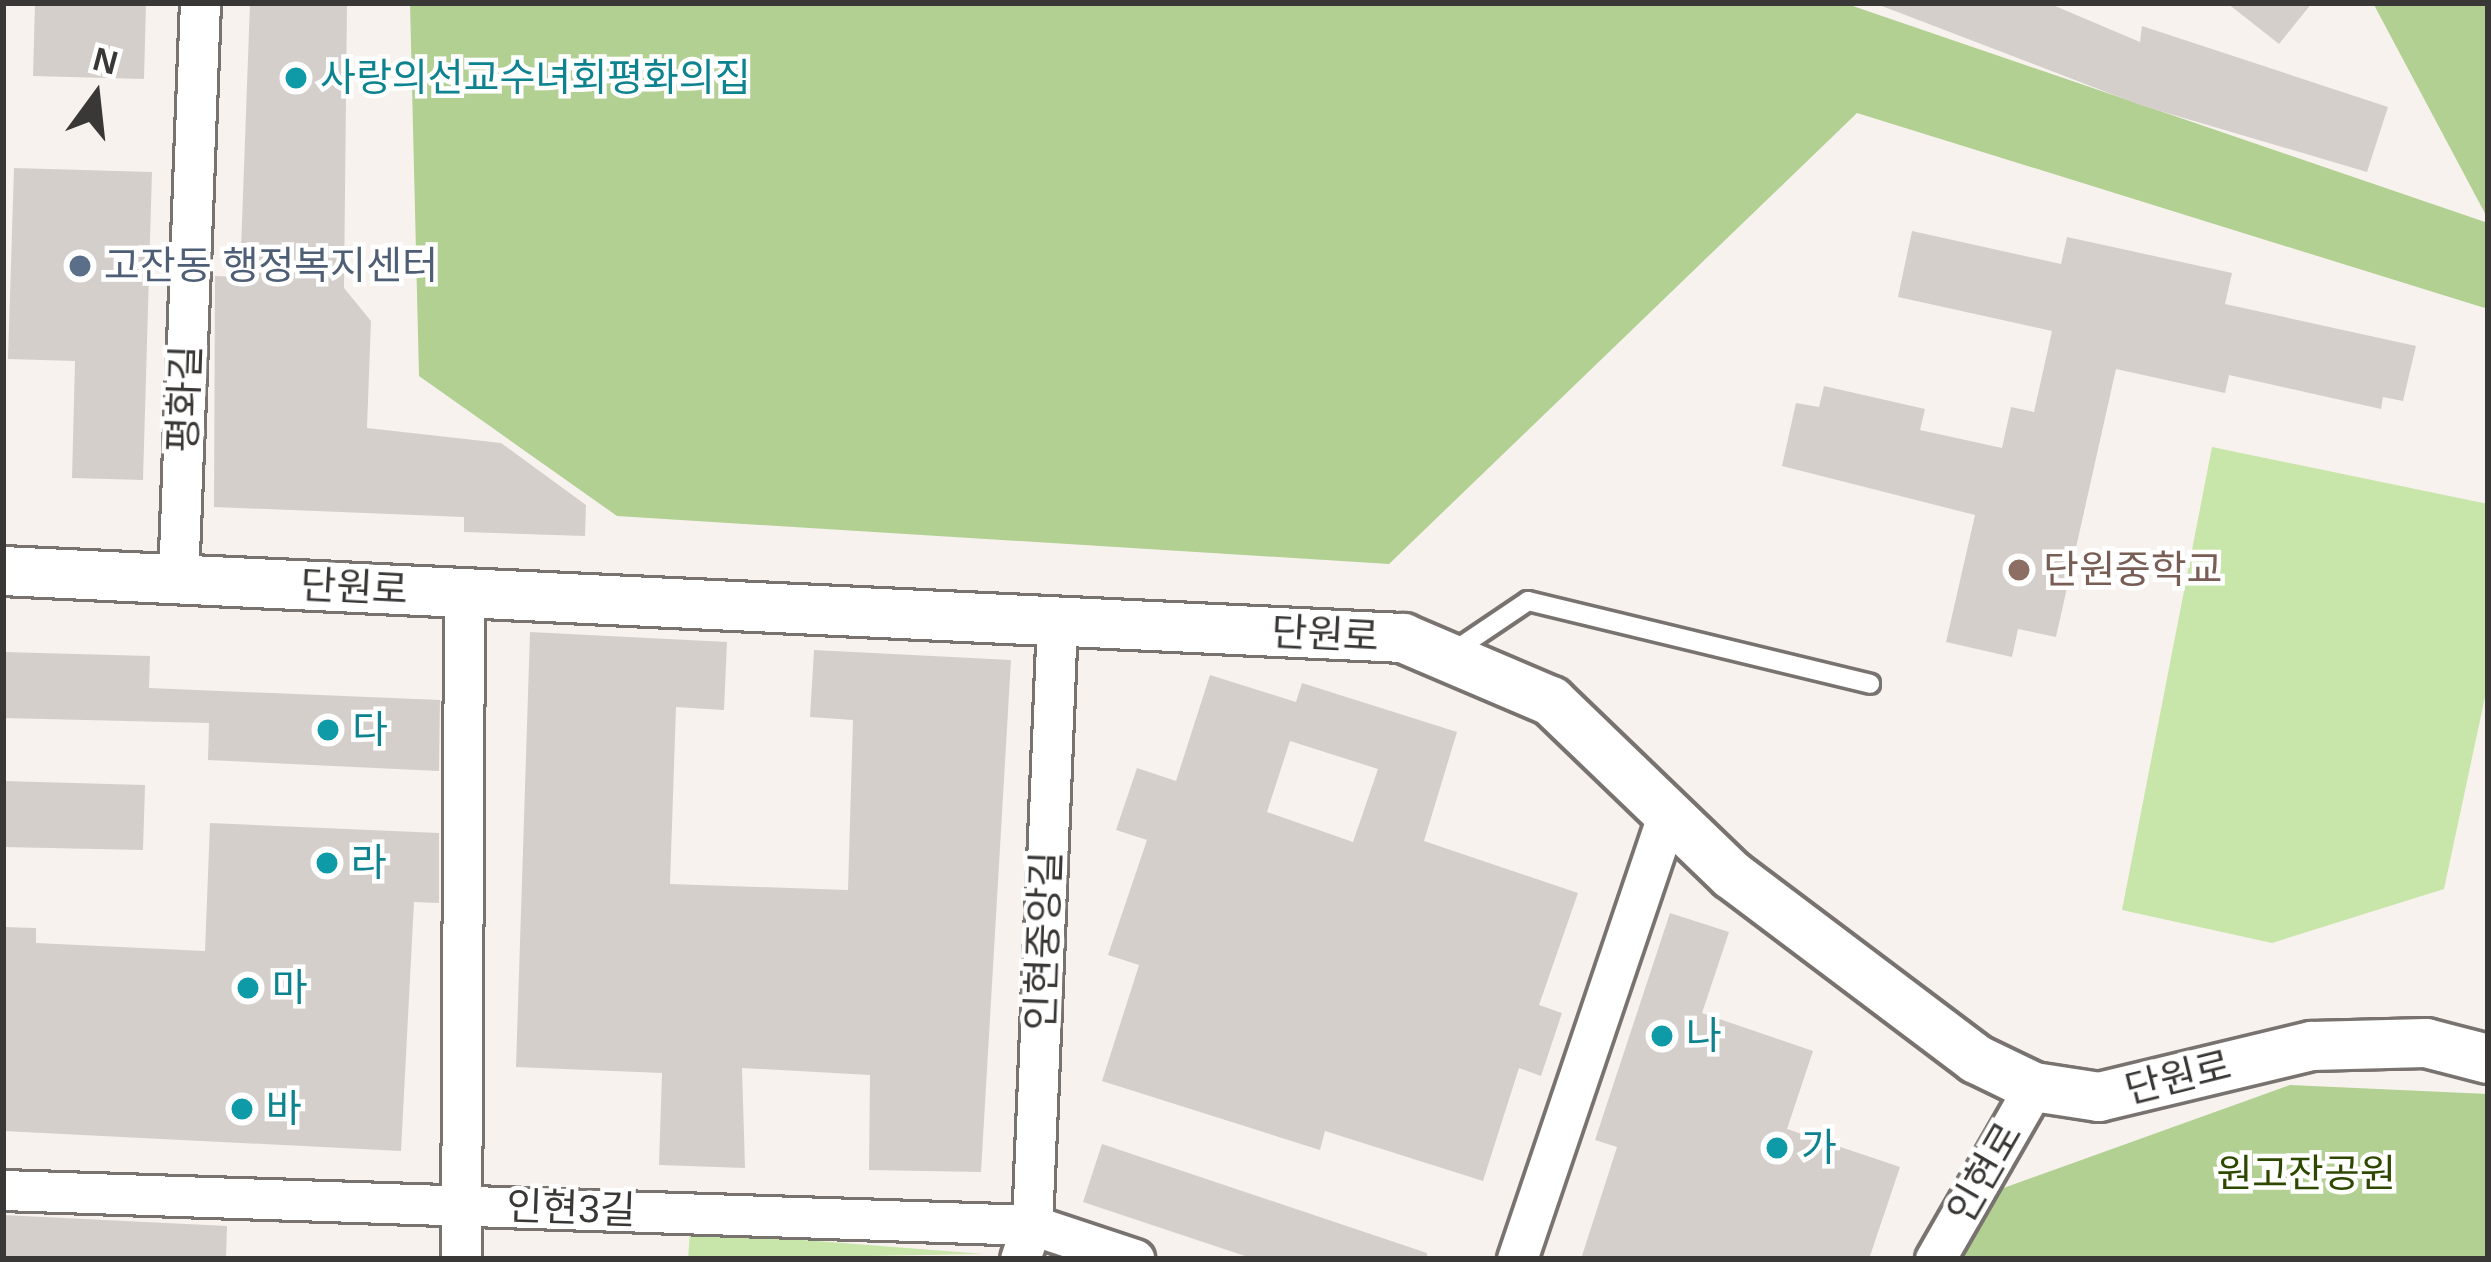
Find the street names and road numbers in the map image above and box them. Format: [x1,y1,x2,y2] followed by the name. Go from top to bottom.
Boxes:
[160,344,210,454] street label: 평화길
[299,562,409,614] street label: 단원로
[1270,609,1380,661] street label: 단원로
[1017,851,1071,1031] street label: 인현중앙길
[2120,1042,2236,1114] street label: 단원로
[1938,1115,2032,1231] street label: 인현로
[506,1183,636,1235] street label: 인현3길

